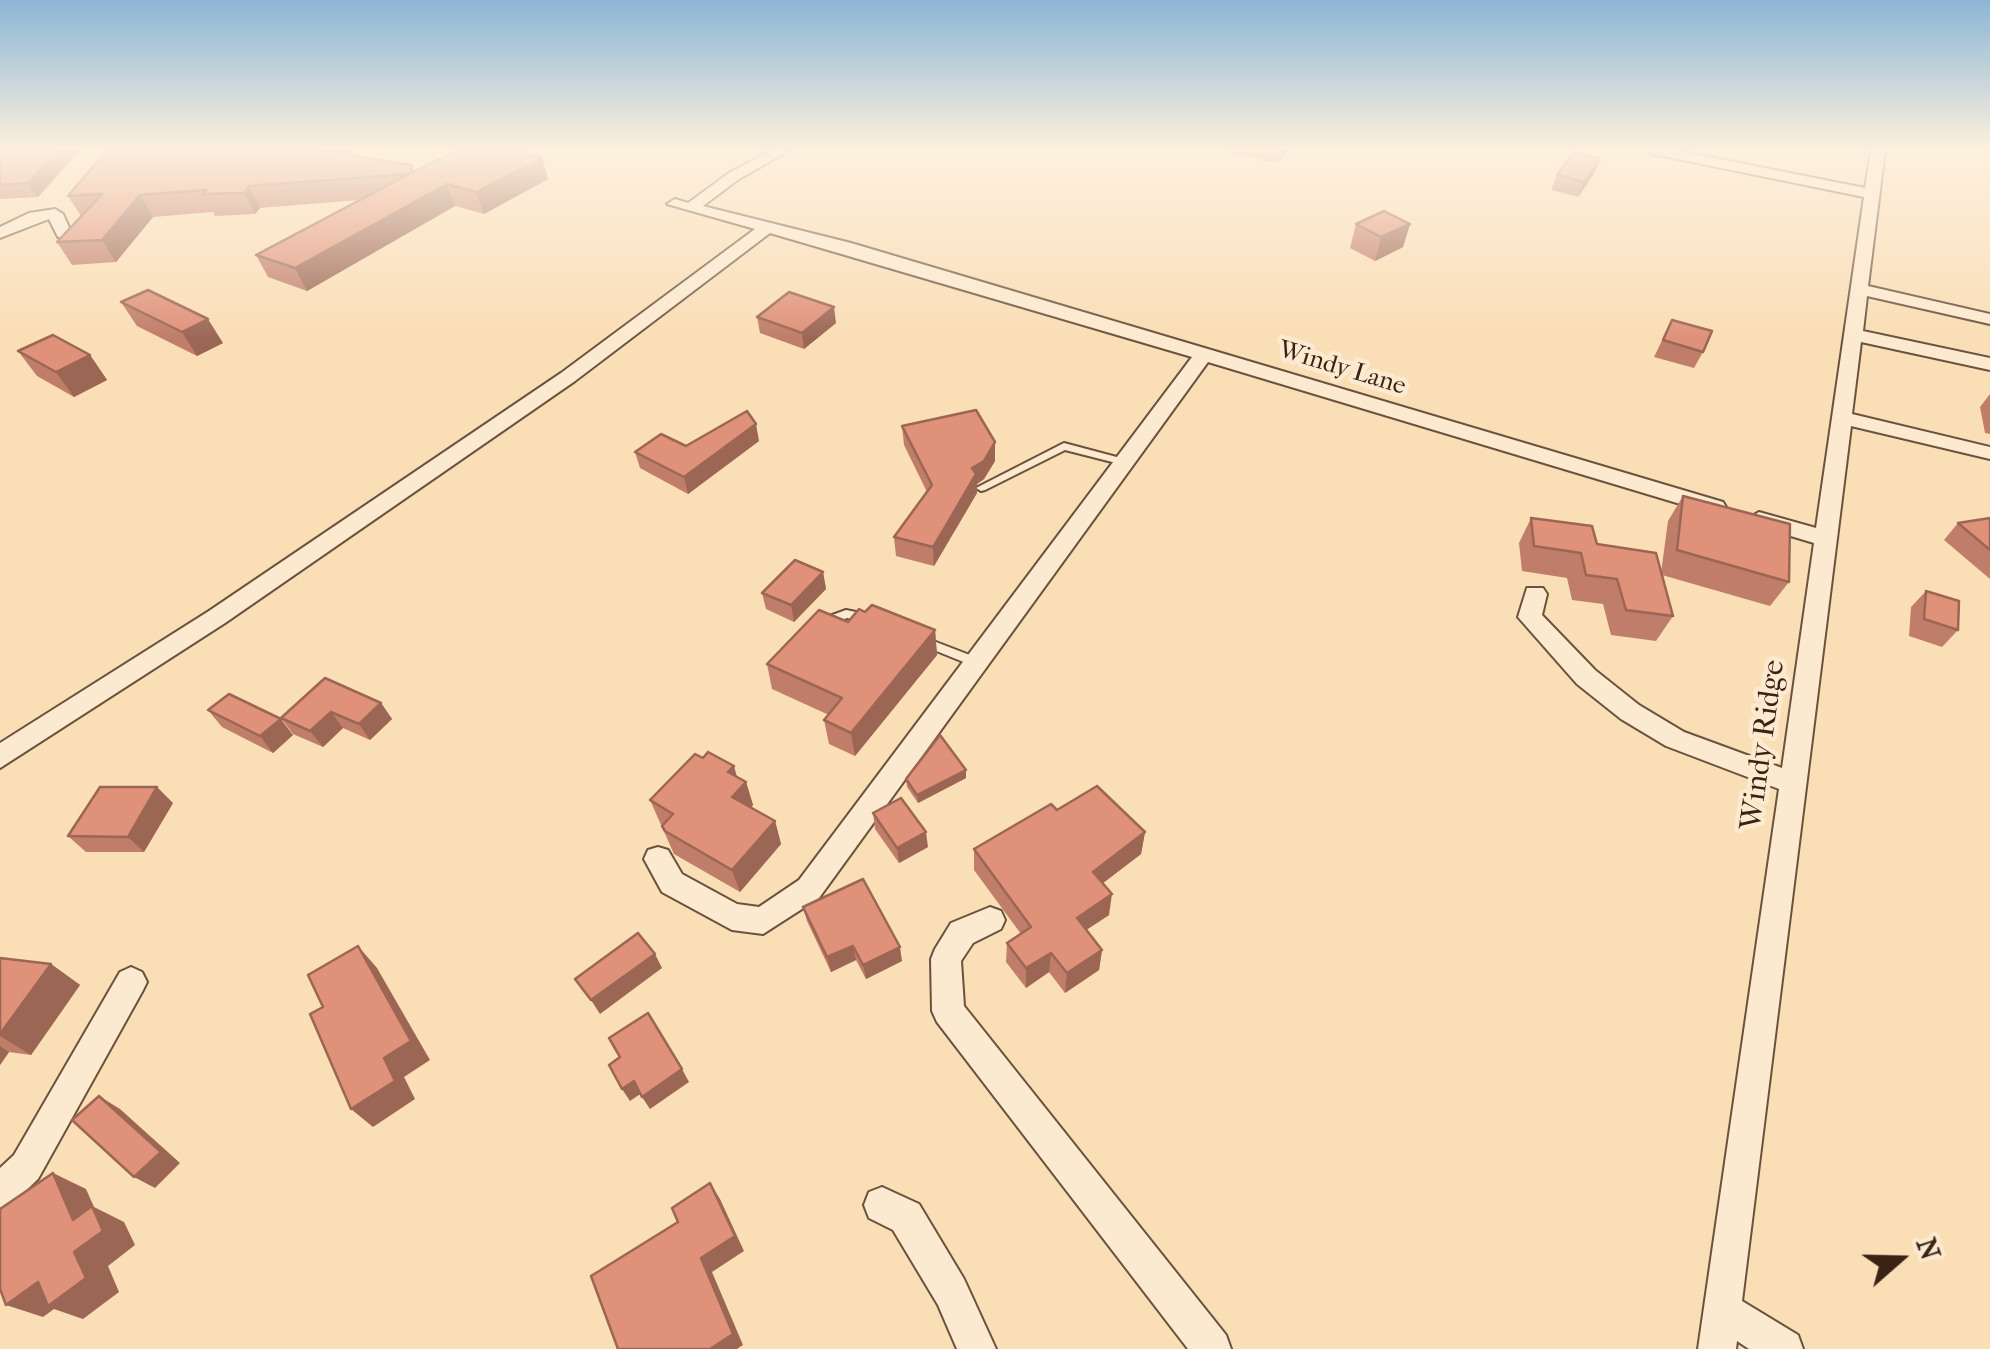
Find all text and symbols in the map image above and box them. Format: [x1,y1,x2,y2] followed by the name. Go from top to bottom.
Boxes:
[1275,335,1409,403] street label: Windy Lane
[1734,658,1794,832] street label: Windy Ridge
[1850,1209,1950,1309] north arrow
[1910,1233,1948,1264] text: N

